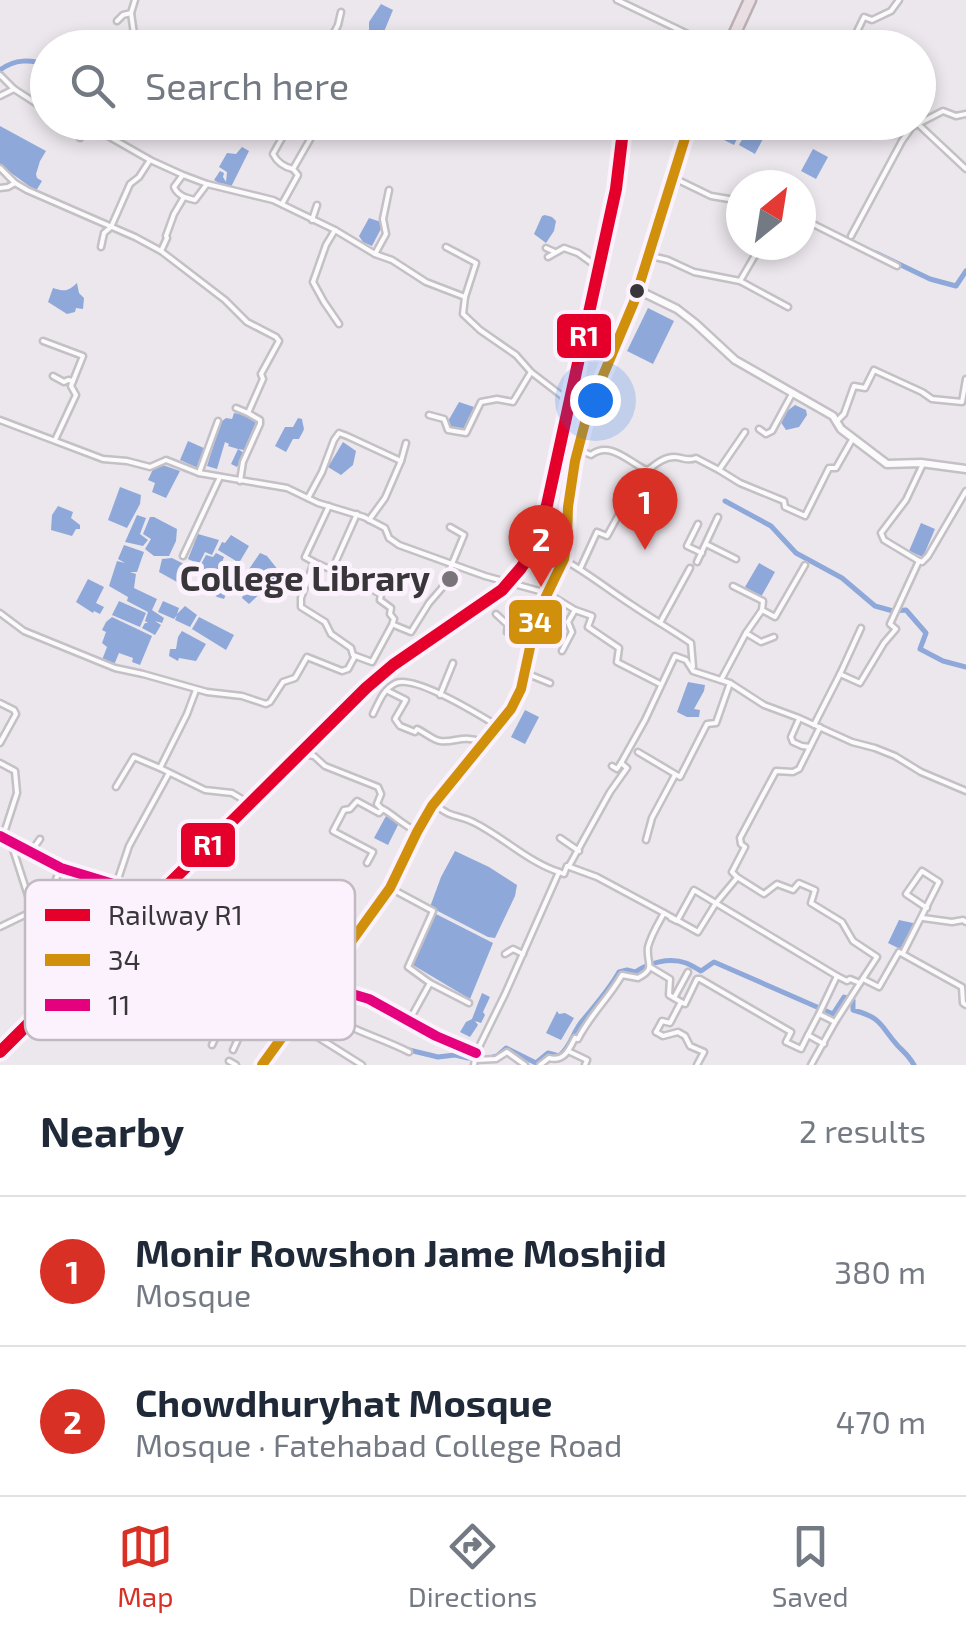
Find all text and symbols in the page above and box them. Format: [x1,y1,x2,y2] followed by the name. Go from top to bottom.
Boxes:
[30,30,936,140] search box
[65,58,120,113] icon: search
[145,62,349,108] text: Search here
[726,170,816,260] north arrow
[627,281,647,301] unlabelled marker
[555,312,613,360] line badge: R1
[569,318,599,352] text: R1
[570,375,621,426] your location
[612,468,678,550] pin: 1
[508,504,574,587] pin: 2
[180,556,430,599] place label: College Library
[439,568,461,590] marker: College Library
[507,598,564,646] line badge: 34
[518,604,552,638] text: 34
[179,821,237,869] line badge: R1
[193,827,223,861] text: R1
[25,880,355,1040] legend
[108,897,243,931] text: Railway R1
[108,942,141,976] text: 34
[108,987,130,1021] text: 11
[40,1105,184,1155] text: Nearby
[799,1111,926,1149] text: 2 results
[135,1229,667,1275] text: Monir Rowshon Jame Moshjid
[66,1252,79,1290] text: 1
[834,1252,926,1290] text: 380 m
[135,1275,251,1313] text: Mosque
[135,1379,553,1425] text: Chowdhuryhat Mosque
[63,1402,82,1440] text: 2
[835,1402,926,1440] text: 470 m
[135,1425,622,1463] text: Mosque · Fatehabad College Road
[117,1519,173,1613] tab: Map
[408,1519,537,1613] tab: Directions
[772,1519,849,1613] tab: Saved

